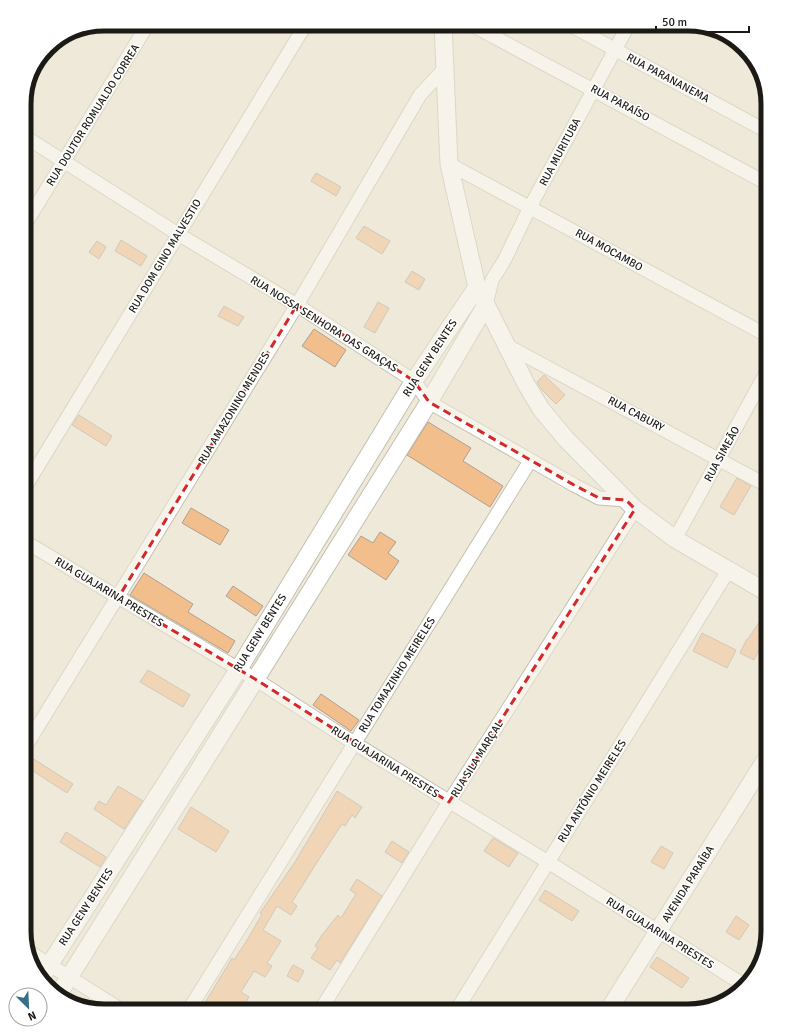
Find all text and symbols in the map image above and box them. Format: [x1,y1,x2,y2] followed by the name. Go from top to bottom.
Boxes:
[656,8,749,34] scale bar
[662,15,687,30] text: 50 m
[44,42,142,188] street label: RUA DOUTOR ROMUALDO CORREA
[624,51,712,105] street label: RUA PARANANEMA
[588,81,652,124] street label: RUA PARAÍSO
[537,116,583,188] street label: RUA MURITUBA
[126,197,204,315] street label: RUA DOM GINO MALVESTIO
[573,226,645,274] street label: RUA MOCAMBO
[248,273,400,375] street label: RUA NOSSA SENHORA DAS GRAÇAS
[400,317,460,399] street label: RUA GENY BENTES
[195,350,273,466] street label: RUA AMAZONINO MENDES
[606,394,667,435] street label: RUA CABURY
[702,424,742,484] street label: RUA SIMEÃO
[52,554,166,630] street label: RUA GUAJARINA PRESTES
[231,592,289,674] street label: RUA GENY BENTES
[356,615,438,735] street label: RUA TOMAZINHO MEIRELES
[448,718,506,800] street label: RUA SILA MARÇAL
[329,724,441,800] street label: RUA GUAJARINA PRESTES
[554,737,629,845] street label: RUA ANTÔNIO MEIRELES
[658,843,717,925] street label: AVENIDA PARAÍBA
[56,866,116,948] street label: RUA GENY BENTES
[604,895,716,971] street label: RUA GUAJARINA PRESTES
[8,987,48,1027] north arrow
[26,1008,38,1023] text: N

